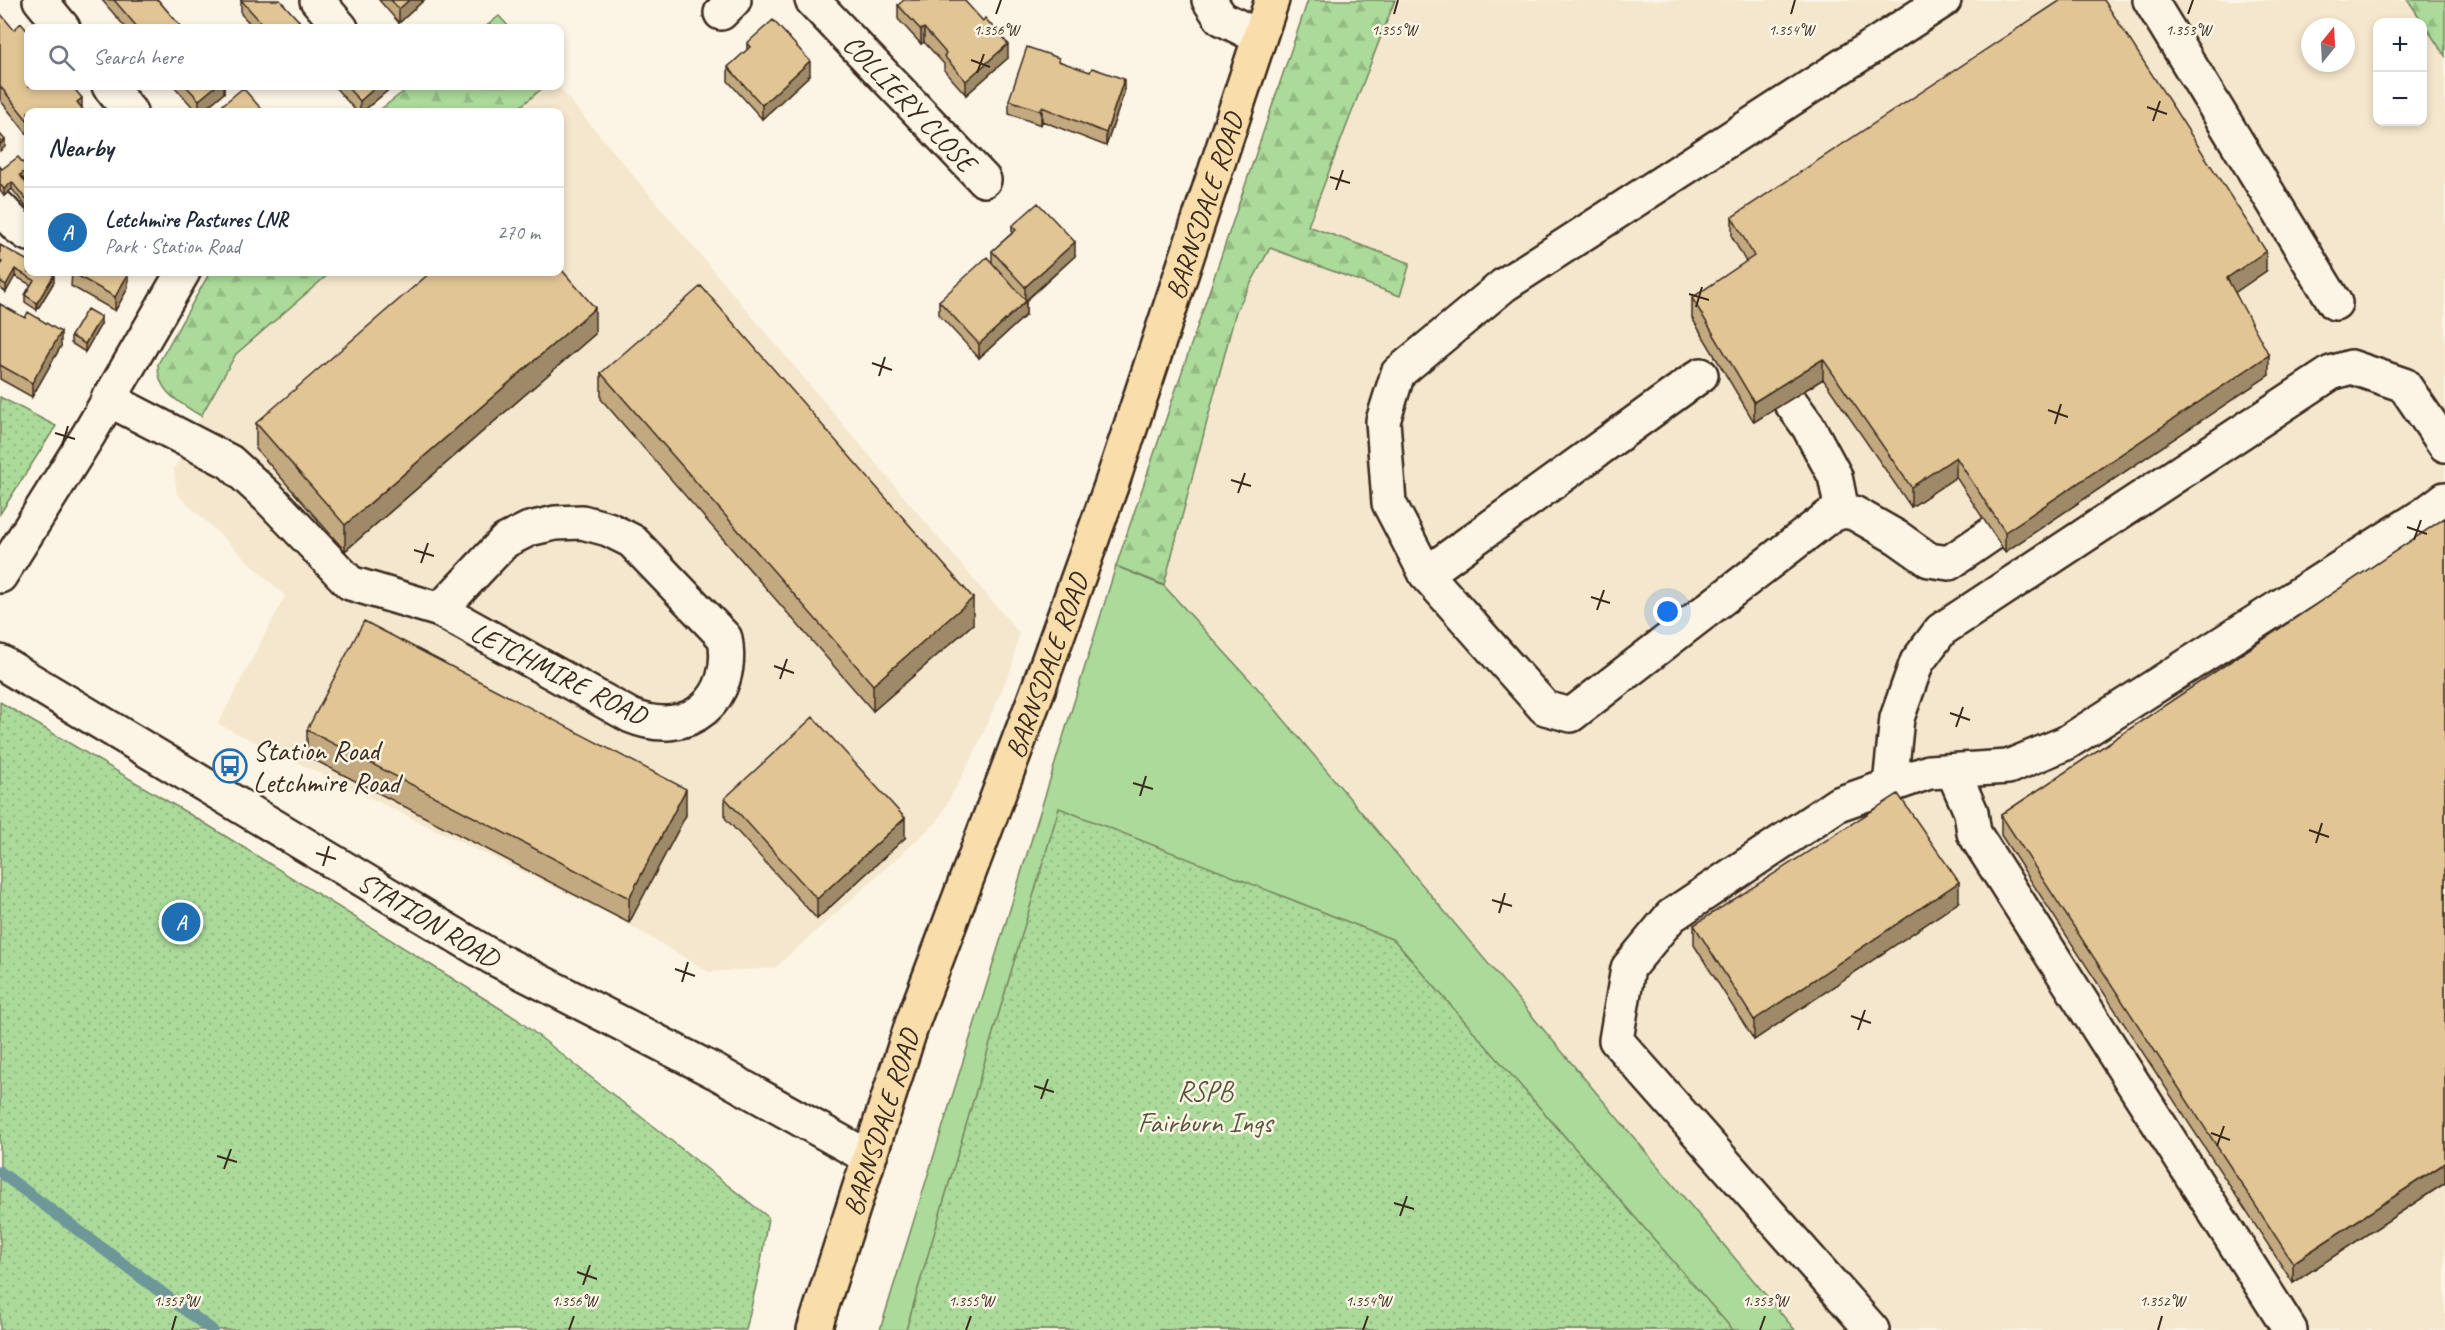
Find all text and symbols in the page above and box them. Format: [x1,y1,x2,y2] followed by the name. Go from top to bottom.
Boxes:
[2301,18,2355,72] north arrow
[2373,18,2427,126] map controls
[2373,18,2427,72] button: +
[973,21,1022,40] text: 1.356°W
[1371,21,1420,40] text: 1.355°W
[1768,21,1817,40] text: 1.354°W
[2165,21,2214,40] text: 1.353°W
[24,24,564,90] search box
[836,27,986,182] street label: COLLIERY CLOSE
[45,41,78,74] icon: search
[93,43,183,71] text: Search here
[2373,72,2427,126] button: −
[1157,107,1252,303] street label: BARNSDALE ROAD
[48,131,113,164] text: Nearby
[105,206,288,234] text: Letchmire Pastures LNR
[62,220,73,245] text: A
[497,220,540,245] text: 270 m
[105,234,240,259] text: Park · Station Road
[997,567,1097,763] street label: BARNSDALE ROAD
[1653,597,1682,626] your location
[465,614,654,734] street label: LETCHMIRE ROAD
[253,733,404,800] place label: Station Road Letchmire Road
[212,748,248,784] bus stop icon: Station Road Letchmire Road
[352,864,508,977] street label: STATION ROAD
[162,900,201,944] pin: A
[835,1023,928,1220] street label: BARNSDALE ROAD
[1138,1073,1275,1140] park label: RSPB Fairburn Ings
[153,1292,202,1311] text: 1.357°W
[551,1292,600,1311] text: 1.356°W
[948,1292,997,1311] text: 1.355°W
[1345,1292,1394,1311] text: 1.354°W
[1742,1292,1791,1311] text: 1.353°W
[2139,1292,2188,1311] text: 1.352°W

